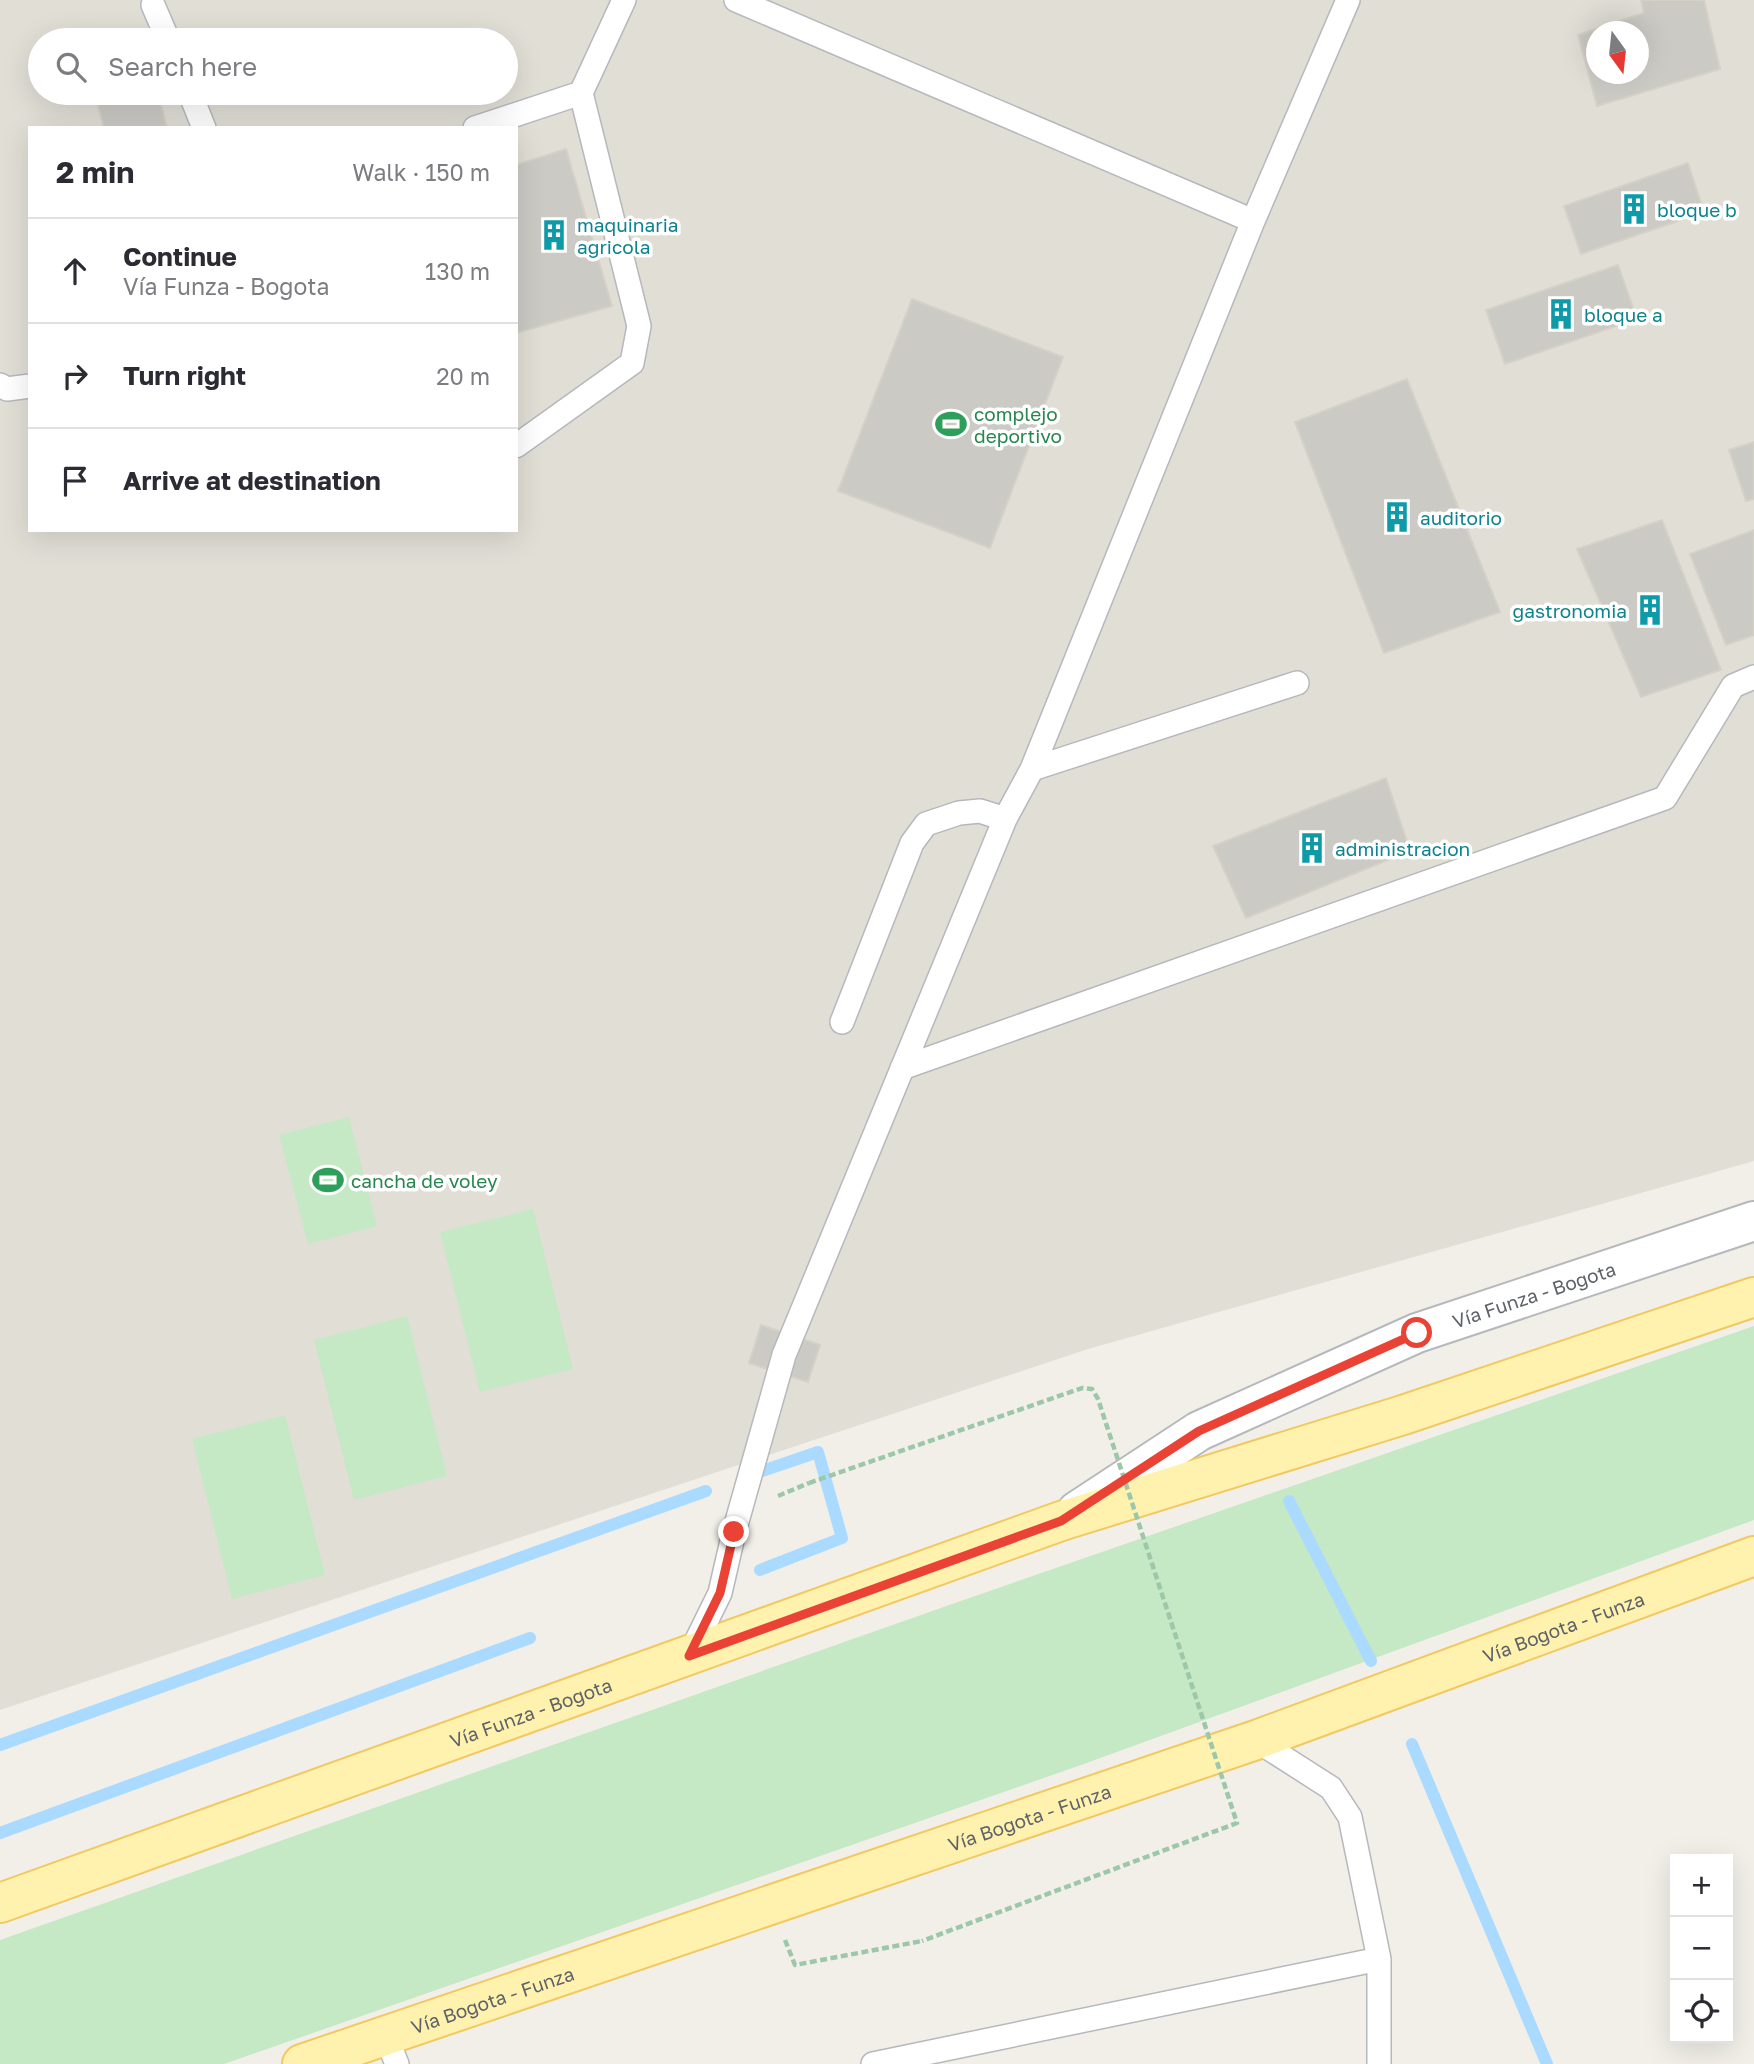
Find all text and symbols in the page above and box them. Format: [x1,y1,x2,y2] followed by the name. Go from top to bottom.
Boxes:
[1586,21,1649,84] north arrow
[28,28,518,105] search box
[52,48,90,86] icon: search
[108,51,257,82] text: Search here
[56,154,134,190] text: 2 min
[352,158,490,186] text: Walk · 150 m
[1617,192,1651,226] building icon: bloque b
[1657,198,1737,221] place label: bloque b
[577,213,678,258] place label: maquinaria agricola
[537,218,571,252] building icon: maquinaria agricola
[123,241,237,272] text: Continue
[56,252,94,290] icon: ahead
[425,257,490,285] text: 130 m
[123,272,329,300] text: Vía Funza - Bogota
[1544,297,1578,331] building icon: bloque a
[1584,303,1663,326] place label: bloque a
[56,357,94,395] icon: right
[123,360,246,391] text: Turn right
[436,362,490,390] text: 20 m
[974,402,1062,447] place label: complejo deportivo
[934,407,968,441] sports icon: complejo deportivo
[56,462,94,500] icon: arrive
[123,465,381,496] text: Arrive at destination
[1380,500,1414,534] building icon: auditorio
[1420,506,1502,529] place label: auditorio
[1633,593,1667,627] building icon: gastronomia
[1513,599,1627,622] place label: gastronomia
[1295,831,1329,865] building icon: administracion
[1335,837,1470,860] place label: administracion
[311,1163,345,1197] sports icon: cancha de voley
[351,1169,498,1192] place label: cancha de voley
[1449,1256,1618,1332] street label: Vía Funza - Bogota
[1401,1317,1432,1348] route start
[718,1516,749,1547] route end
[1479,1586,1647,1667] street label: Vía Bogota - Funza
[446,1672,615,1752] street label: Vía Funza - Bogota
[945,1779,1114,1855] street label: Vía Bogota - Funza
[1670,1854,1733,2043] map controls
[1670,1854,1733,1917] button: +
[1670,1917,1733,1980] button: −
[408,1961,577,2038] street label: Vía Bogota - Funza
[1670,1980,1733,2043] button: locate

